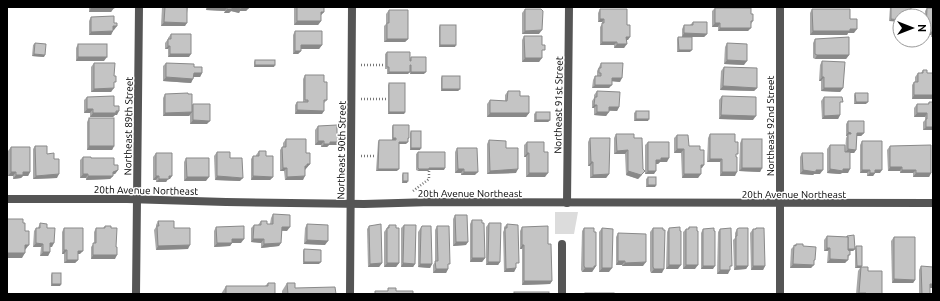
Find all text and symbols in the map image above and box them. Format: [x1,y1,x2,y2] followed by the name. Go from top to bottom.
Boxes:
[892,8,932,48] north arrow
[916,24,928,32] text: N
[552,56,565,154] street label: Northeast 91st Street
[122,76,135,175] street label: Northeast 89th Street
[765,76,776,176] street label: Northeast 92nd Street
[335,100,348,199] street label: Northeast 90th Street
[94,184,198,197] street label: 20th Avenue Northeast
[418,188,522,199] street label: 20th Avenue Northeast
[742,189,846,200] street label: 20th Avenue Northeast

